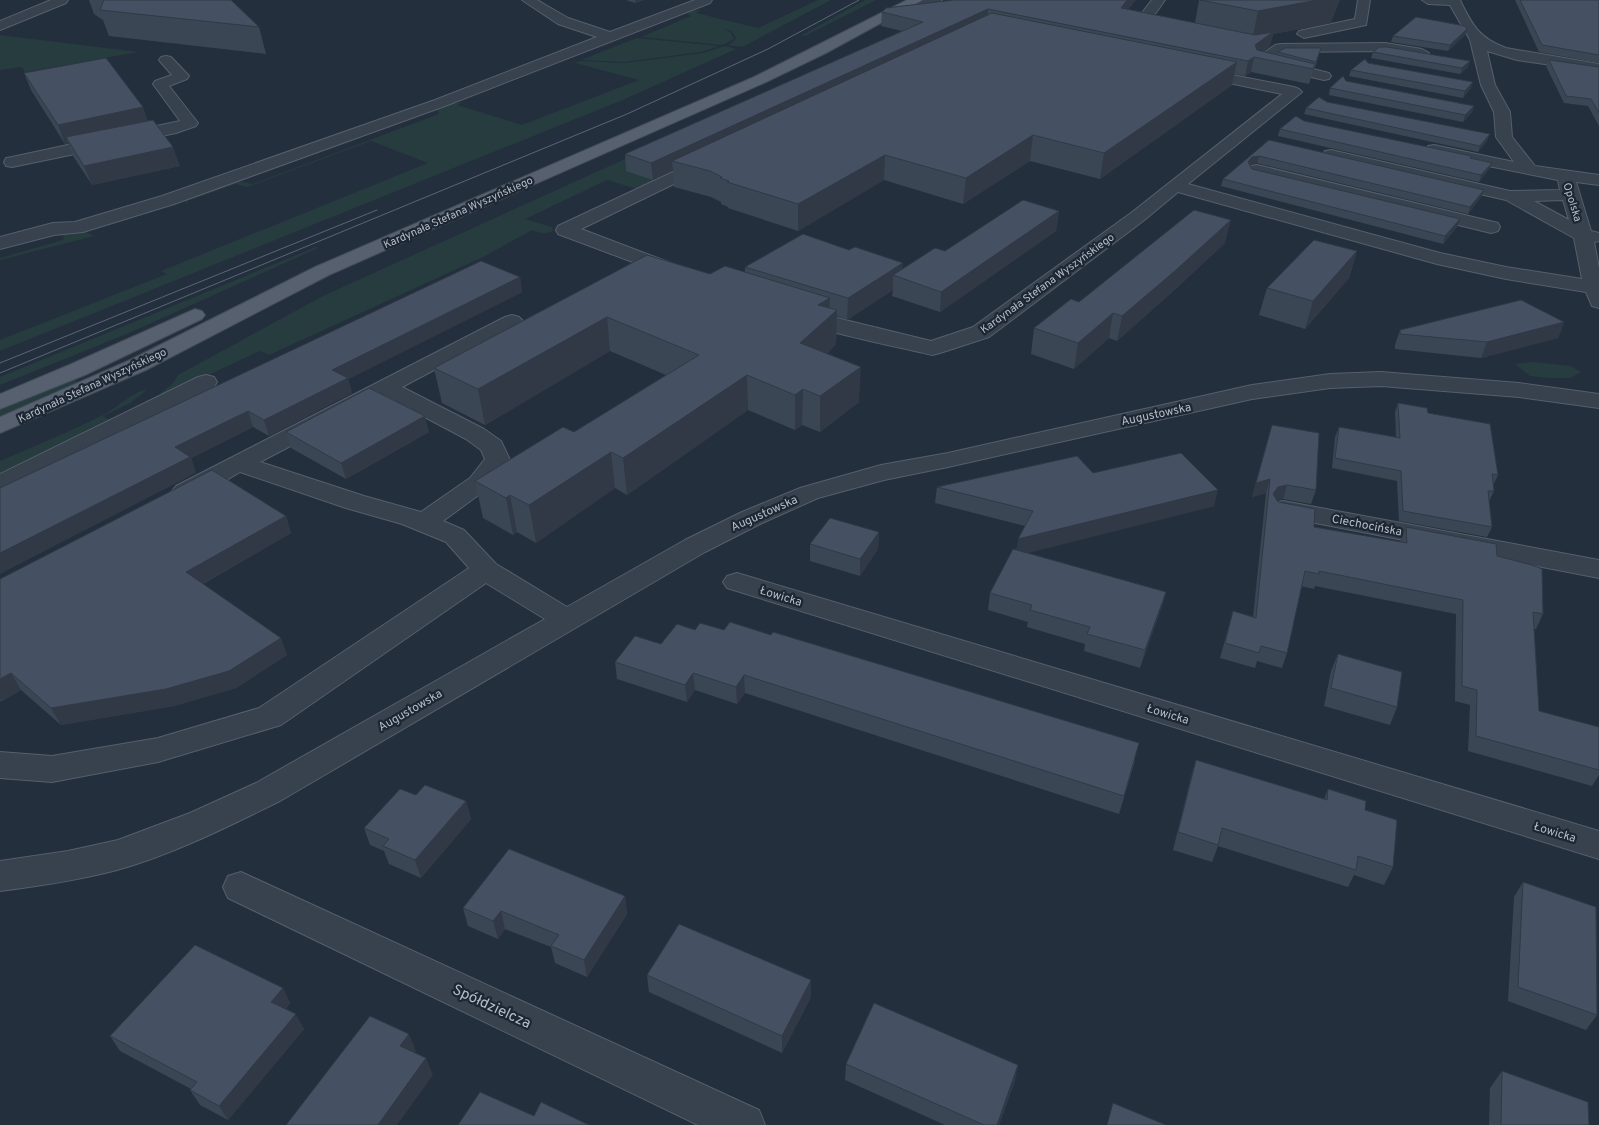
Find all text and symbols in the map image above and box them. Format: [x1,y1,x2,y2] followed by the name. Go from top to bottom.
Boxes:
[382,174,535,252] street label: Kardynała Stefana Wyszyńskiego
[1560,181,1585,224] street label: Opolska
[978,231,1117,337] street label: Kardynała Stefana Wyszyńskiego
[16,345,169,427] street label: Kardynała Stefana Wyszyńskiego
[1120,400,1193,430] street label: Augustowska
[729,492,800,536] street label: Augustowska
[1330,511,1403,541] street label: Ciechocińska
[758,583,804,611] street label: Łowicka
[376,686,445,736] street label: Augustowska
[1145,701,1191,729] street label: Łowicka
[1532,819,1578,847] street label: Łowicka
[449,981,534,1034] street label: Spółdzielcza

